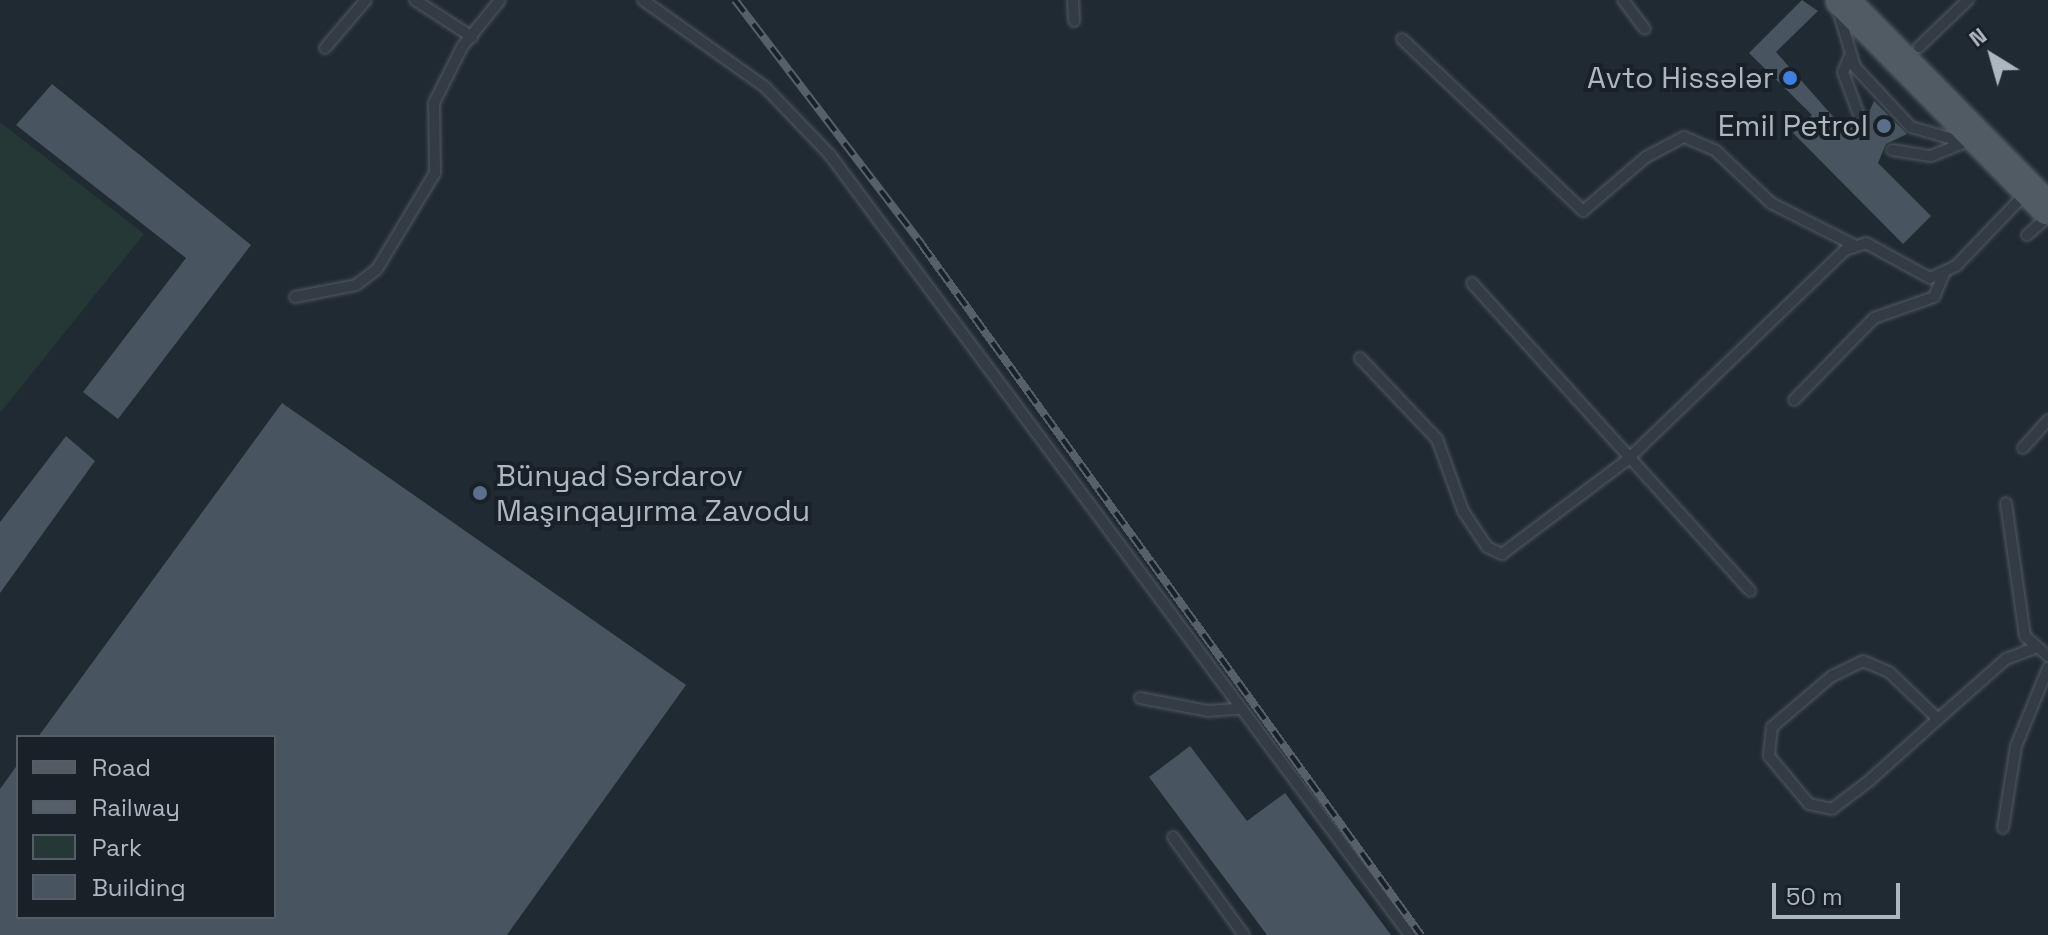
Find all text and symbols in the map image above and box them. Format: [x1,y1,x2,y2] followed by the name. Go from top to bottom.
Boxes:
[1952,16,2032,96] north arrow
[1963,21,1992,52] text: N
[1587,60,1774,96] place label: Avto Hissələr
[1781,69,1799,87] marker: Avto Hissələr
[1718,108,1868,144] place label: Emil Petrol
[1875,117,1893,135] marker: Emil Petrol
[496,458,810,528] place label: Bünyad Sərdarov Maşınqayırma Zavodu
[471,484,489,502] marker: Bünyad Sərdarov Maşınqayırma Zavodu
[16,735,276,919] legend
[92,752,151,783] text: Road
[92,792,180,823] text: Railway
[92,832,142,863] text: Park
[1776,867,1904,917] scale bar
[92,872,186,903] text: Building
[1786,881,1843,912] text: 50 m

